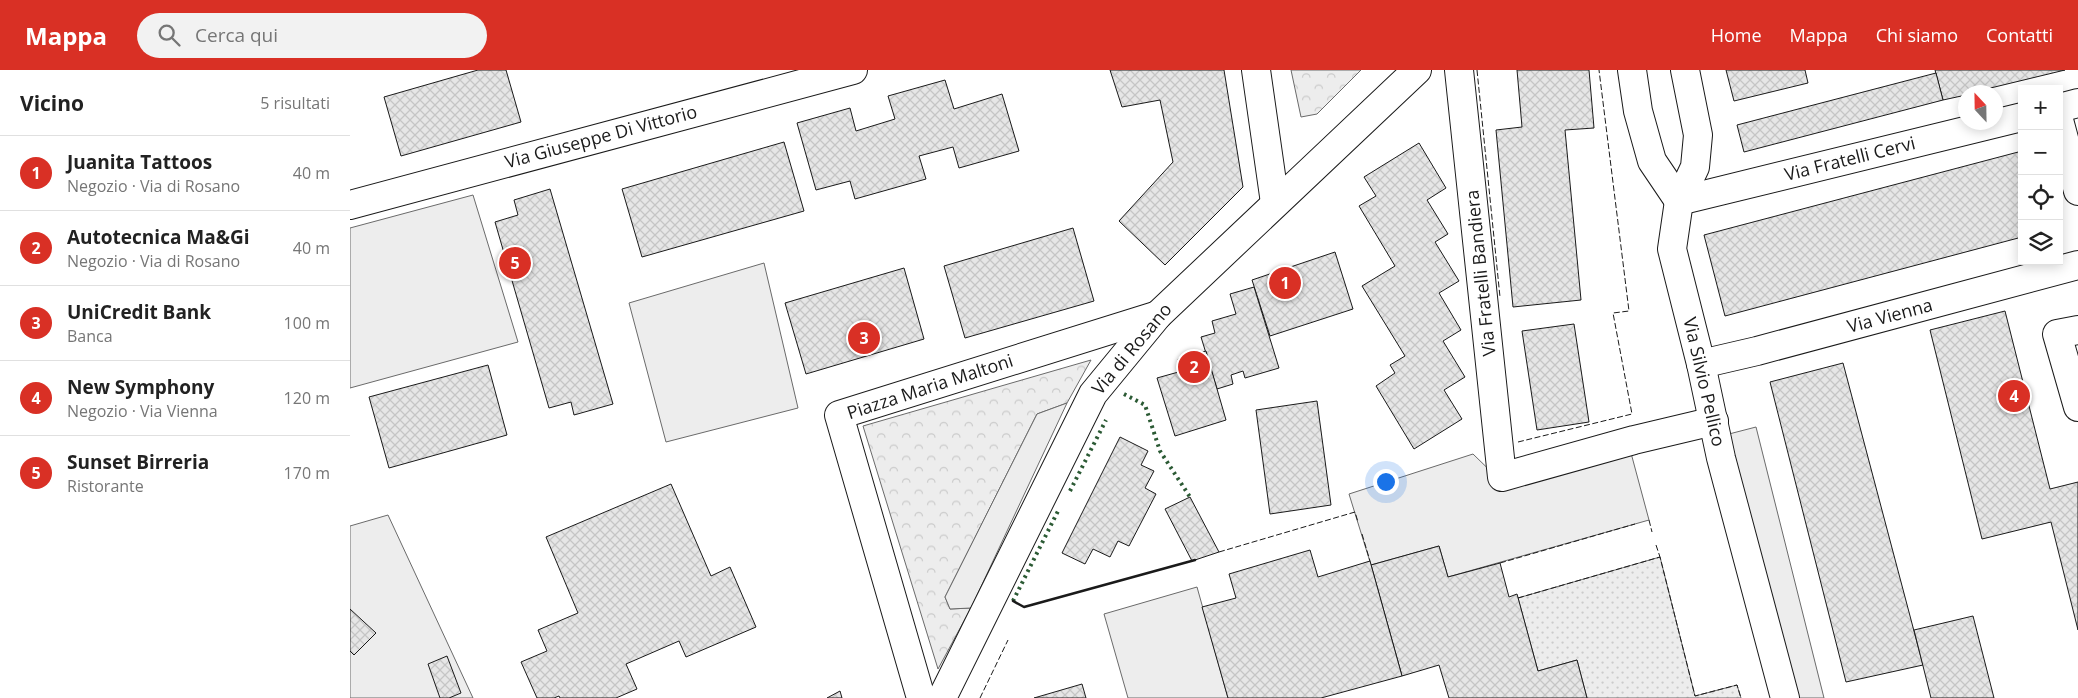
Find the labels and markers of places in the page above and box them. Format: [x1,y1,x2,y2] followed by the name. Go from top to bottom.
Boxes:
[499,244,531,282] pin: 5
[1269,264,1301,302] pin: 1
[848,319,880,357] pin: 3
[1178,348,1210,386] pin: 2
[1998,377,2030,415] pin: 4

